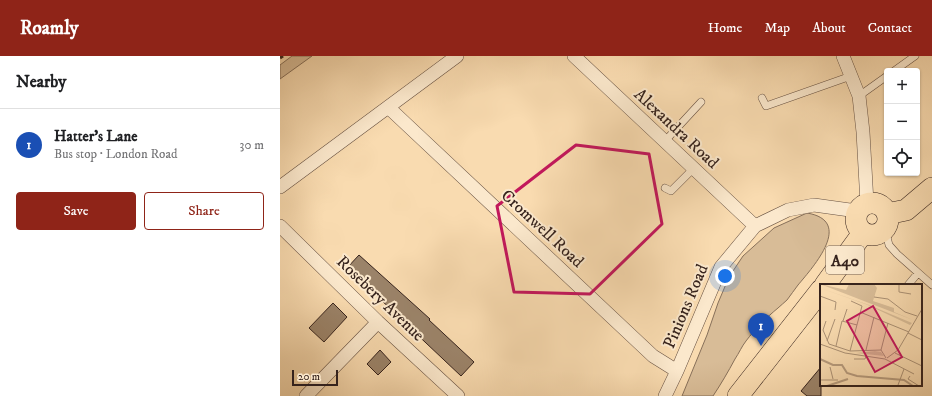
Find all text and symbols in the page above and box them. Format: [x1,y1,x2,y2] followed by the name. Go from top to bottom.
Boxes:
[20,17,79,40] text: Roamly
[708,19,742,37] text: Home
[764,19,790,37] text: Map
[812,19,846,37] text: About
[868,19,912,37] text: Contact
[884,68,920,176] map controls
[884,68,920,104] button: +
[16,71,66,93] text: Nearby
[629,84,724,174] street label: Alexandra Road
[884,104,920,140] button: −
[54,127,137,146] text: Hatter's Lane
[27,137,31,153] text: 1
[240,137,264,153] text: 30 m
[884,140,920,176] button: locate
[54,146,177,162] text: Bus stop · London Road
[496,185,589,273] street label: Cromwell Road
[16,192,136,230] button: Save
[144,192,264,230] button: Share
[826,246,864,274] road number: A40
[332,251,429,346] street label: Rosebery Avenue
[658,261,714,352] street label: Pinions Road
[715,266,735,286] your location
[820,284,922,386] inset map
[748,313,774,346] pin: 1
[292,368,338,387] scale bar
[298,370,320,384] text: 20 m

